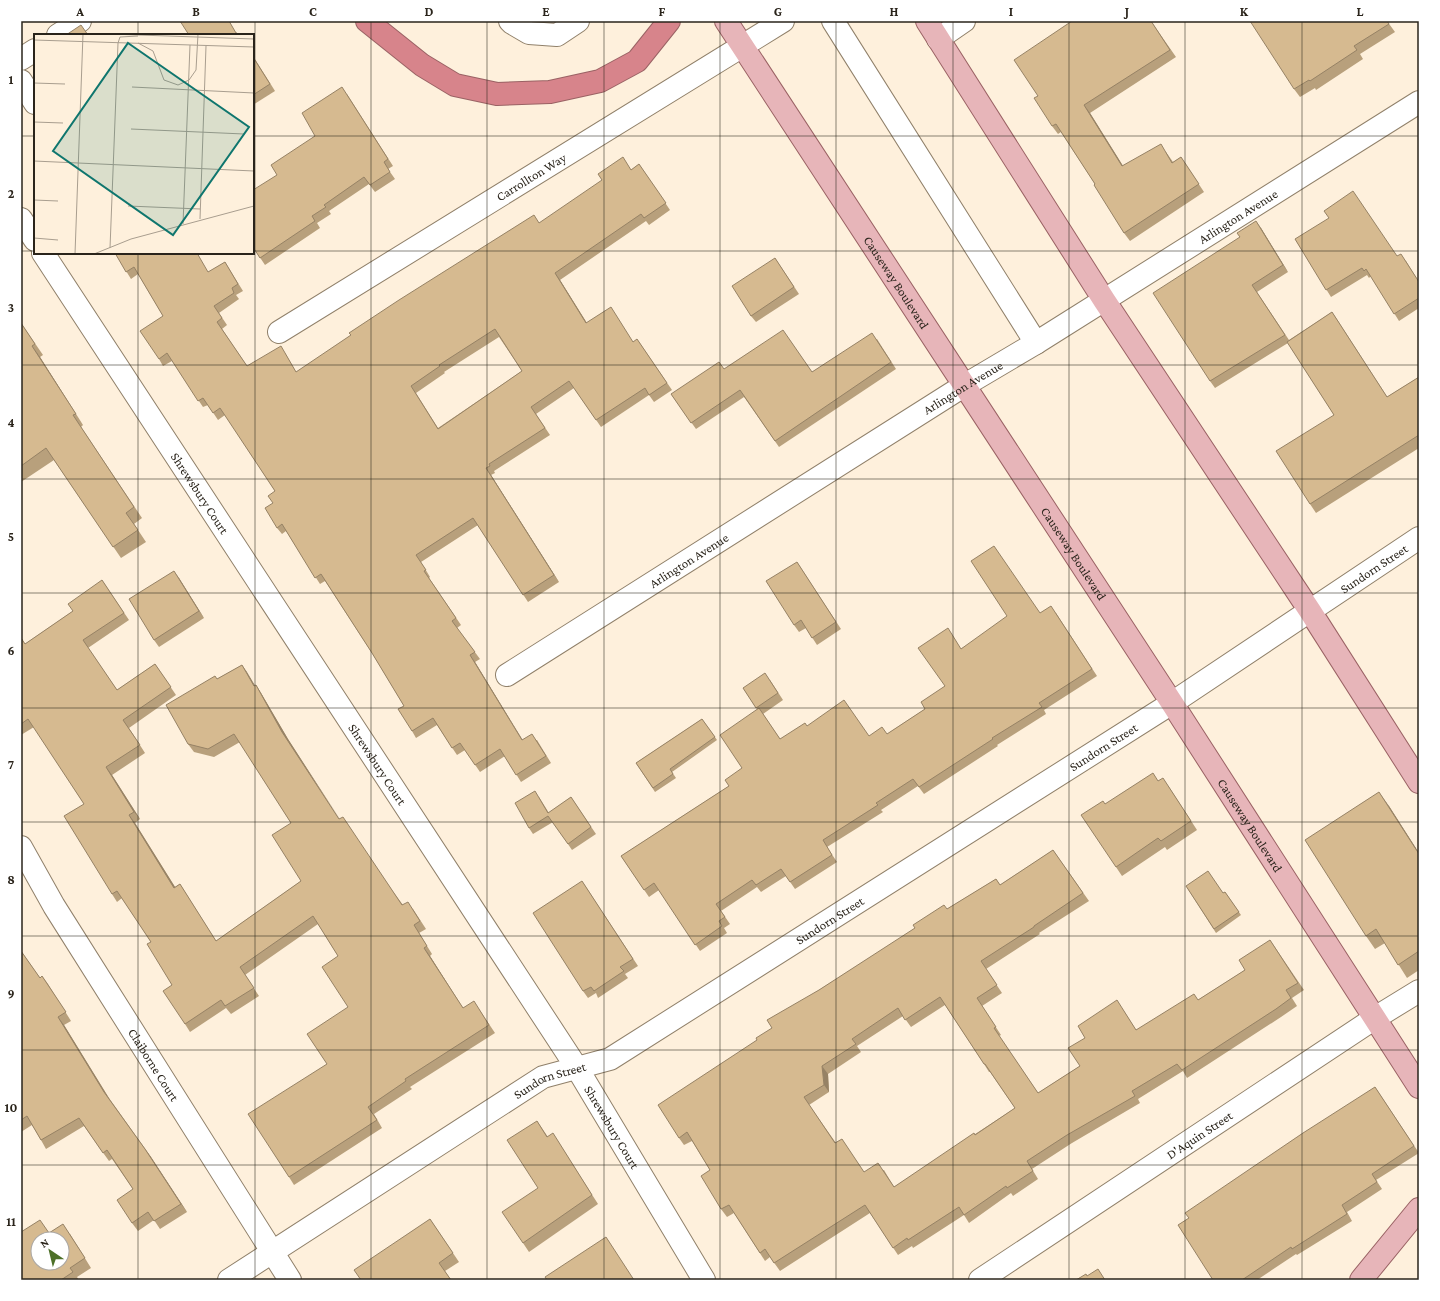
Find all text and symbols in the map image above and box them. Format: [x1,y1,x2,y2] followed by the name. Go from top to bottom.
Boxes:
[75,4,84,19] text: A
[192,4,200,19] text: B
[309,4,317,19] text: C
[425,4,434,19] text: D
[542,4,550,19] text: E
[659,4,666,19] text: F
[774,4,782,19] text: G
[890,4,899,19] text: H
[1009,4,1013,19] text: I
[1123,4,1129,19] text: J
[1240,4,1249,19] text: K
[1357,4,1364,19] text: L
[34,34,254,254] inset map
[9,72,14,87] text: 1
[493,149,569,204] street label: Carrollton Way
[1196,185,1280,246] street label: Arlington Avenue
[8,186,15,201] text: 2
[861,233,933,332] street label: Causeway Boulevard
[8,300,14,315] text: 3
[920,357,1005,417] street label: Arlington Avenue
[7,415,15,430] text: 4
[168,450,233,537] street label: Shrewsbury Court
[1038,504,1110,603] street label: Causeway Boulevard
[8,529,14,544] text: 5
[646,529,731,591] street label: Arlington Avenue
[1337,540,1411,596] street label: Sundorn Street
[7,643,15,658] text: 6
[1066,719,1141,774] street label: Sundorn Street
[346,721,410,808] street label: Shrewsbury Court
[8,757,14,772] text: 7
[1215,776,1286,875] street label: Causeway Boulevard
[7,872,15,887] text: 8
[793,892,867,947] street label: Sundorn Street
[7,986,15,1001] text: 9
[125,1025,183,1104] street label: Claiborne Court
[511,1058,588,1102] street label: Sundorn Street
[582,1083,643,1172] street label: Shrewsbury Court
[5,1100,17,1115] text: 10
[1163,1107,1236,1162] street label: D'Aquin Street
[6,1214,16,1229] text: 11
[30,1231,70,1271] north arrow
[38,1235,51,1250] text: N

